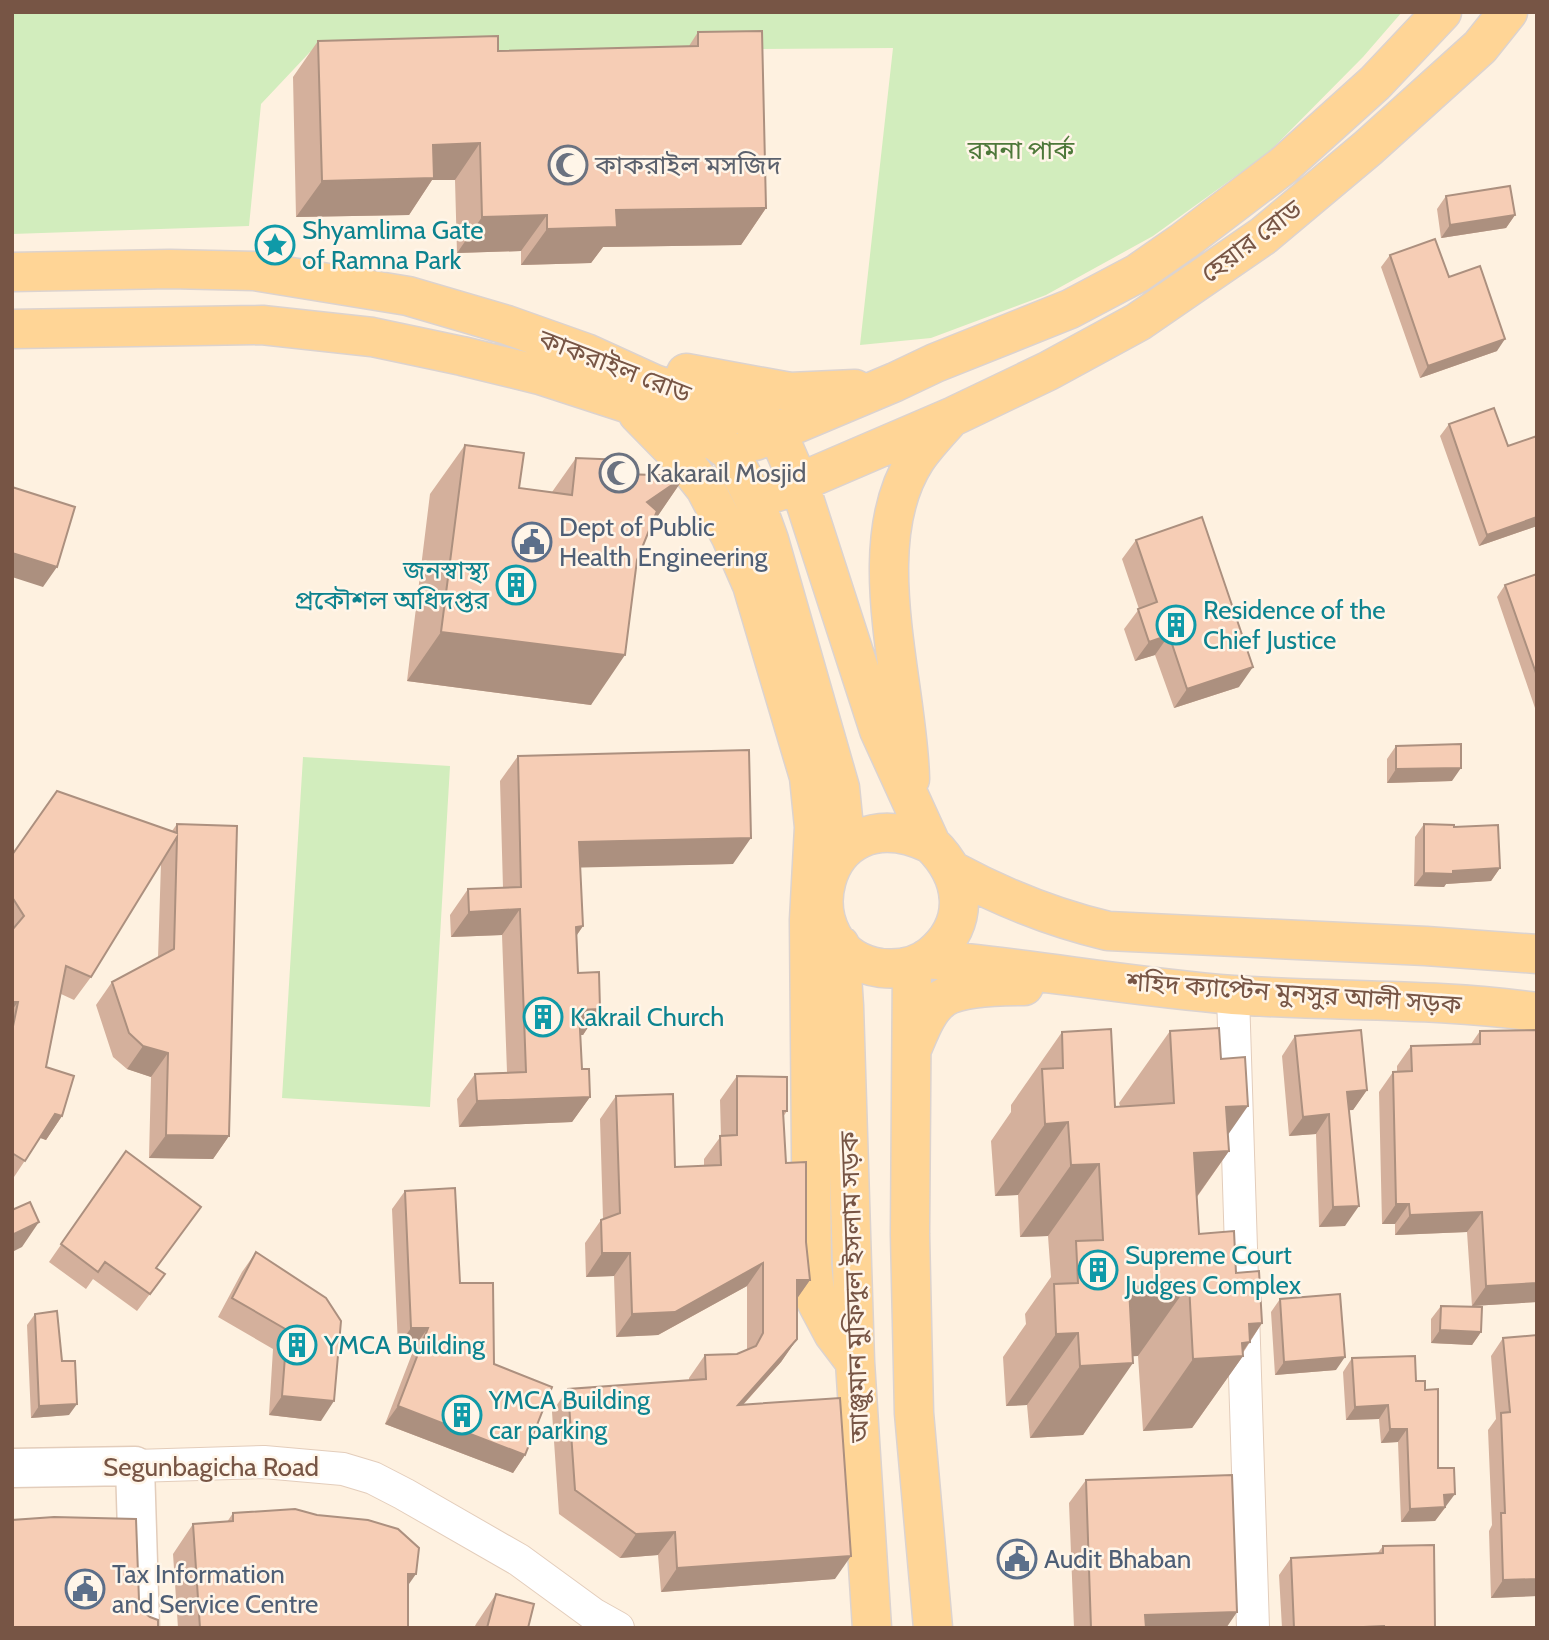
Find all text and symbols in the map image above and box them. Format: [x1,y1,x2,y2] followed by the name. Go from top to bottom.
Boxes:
[967,134,1075,166] park label: রমনা পার্ক
[547,144,589,186] mosque icon: কাকরাইল মসজিদ
[594,149,781,181] place label: কাকরাইল মসজিদ
[1194,192,1308,289] street label: হেয়ার রোড
[302,214,483,276] place label: Shyamlima Gate of Ramna Park
[254,224,296,266] place icon: Shyamlima Gate of Ramna Park
[533,322,696,410] street label: কাকরাইল রোড
[598,452,640,494] mosque icon: Kakarail Mosjid
[646,457,807,489] place label: Kakarail Mosjid
[559,511,769,573] place label: Dept of Public Health Engineering
[511,521,553,563] public building icon: Dept of Public Health Engineering
[294,554,490,616] place label: জনস্বাস্থ্য প্রকৌশল অধিদপ্তর
[495,564,537,606] building icon: জনস্বাস্থ্য প্রকৌশল অধিদপ্তর
[1203,594,1386,656] place label: Residence of the Chief Justice
[1155,604,1197,646] building icon: Residence of the Chief Justice
[1124,965,1464,1021] street label: শহিদ ক্যাপ্টেন মুনসুর আলী সড়ক
[522,996,564,1038] building icon: Kakrail Church
[570,1001,724,1033] place label: Kakrail Church
[833,1130,875,1444] street label: আঞ্জুমান মুফিদুল ইসলাম সড়ক
[1124,1239,1302,1301] place label: Supreme Court Judges Complex
[1077,1249,1119,1291] building icon: Supreme Court Judges Complex
[276,1324,318,1366] building icon: YMCA Building
[323,1329,486,1361] place label: YMCA Building
[488,1384,651,1446] place label: YMCA Building car parking
[441,1394,483,1436] building icon: YMCA Building car parking
[103,1451,319,1483] street label: Segunbagicha Road
[996,1538,1038,1580] public building icon: Audit Bhaban
[1044,1543,1191,1575] place label: Audit Bhaban
[112,1558,318,1620] place label: Tax Information and Service Centre
[64,1568,106,1610] public building icon: Tax Information and Service Centre

